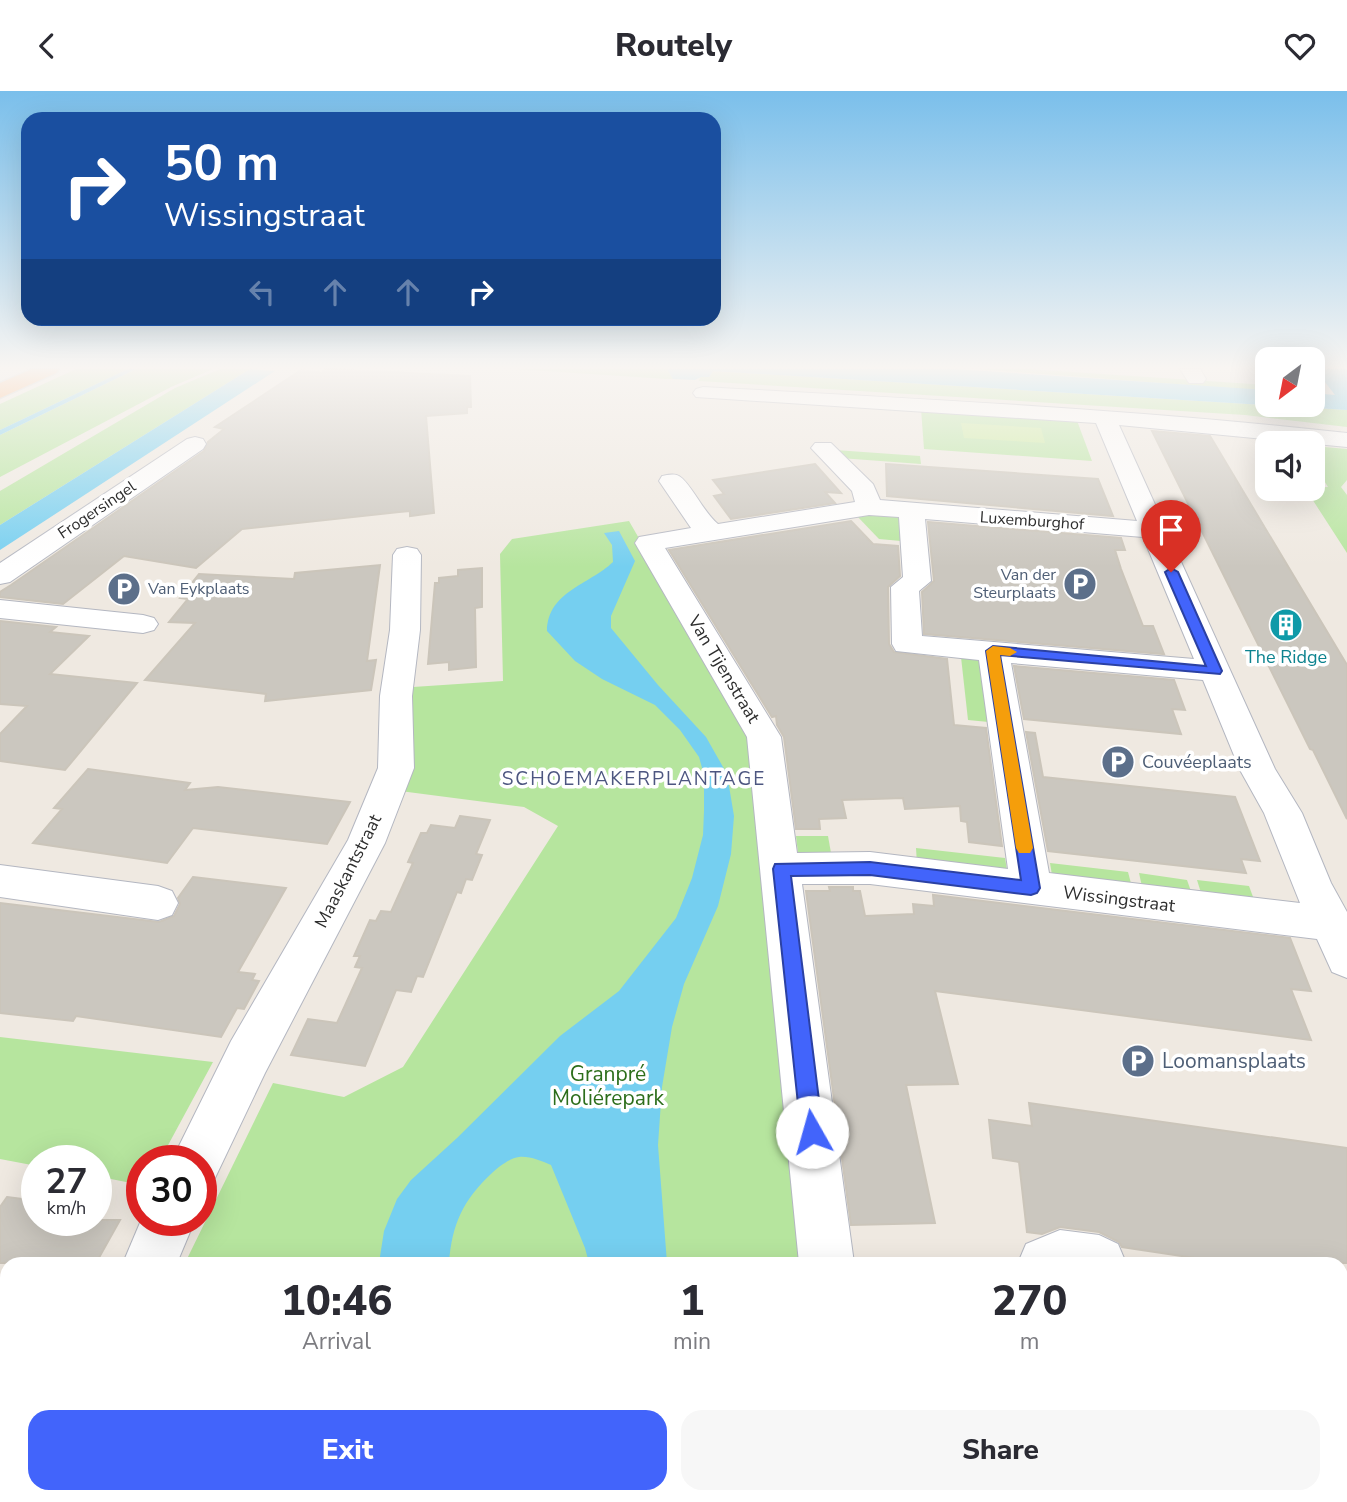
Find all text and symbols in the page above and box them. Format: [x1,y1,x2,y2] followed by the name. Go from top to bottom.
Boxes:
[615,24,732,67] text: Routely
[28,27,66,65] icon: back
[1281,27,1319,65] icon: heart
[164,130,279,197] text: 50 m
[49,140,140,231] icon: right
[164,194,365,237] text: Wissingstraat
[243,273,281,311] icon: left
[316,273,354,311] icon: ahead
[389,273,427,311] icon: ahead
[462,273,500,311] icon: right
[1255,347,1325,417] north arrow
[1255,347,1325,501] map controls
[1255,431,1325,501] button: sound
[54,476,141,544] street label: Frogersingel
[1141,500,1201,572] pin
[979,506,1086,536] street label: Luxemburghof
[1152,511,1190,549] icon: arrive
[973,564,1056,604] place label: Van der Steurplaats
[1061,565,1099,603] parking icon: Van der Steurplaats
[105,570,143,608] parking icon: Van Eykplaats
[147,578,250,600] place label: Van Eykplaats
[1267,606,1305,644] building icon: The Ridge
[682,610,766,728] street label: Van Tijenstraat
[1245,645,1327,669] place label: The Ridge
[1099,743,1137,781] parking icon: Couvéeplaats
[1142,750,1252,774] place label: Couvéeplaats
[502,766,766,792] district label: SCHOEMAKERPLANTAGE
[309,809,387,932] street label: Maaskantstraat
[1062,880,1177,918] street label: Wissingstraat
[1119,1042,1157,1080] parking icon: Loomansplaats
[1162,1047,1306,1075] place label: Loomansplaats
[552,1060,664,1112] park label: Granpré Moliérepark
[775,1095,849,1169] position arrow
[126,1145,217,1236] speed limit sign: 30
[45,1158,88,1205] text: 27
[47,1196,86,1220] text: km/h
[281,1273,392,1330] text: 10:46
[679,1273,705,1330] text: 1
[992,1273,1067,1330] text: 270
[302,1326,371,1357] text: Arrival
[673,1326,711,1357] text: min
[1020,1326,1039,1357] text: m
[28,1410,667,1490] button: Exit
[681,1410,1320,1490] button: Share

